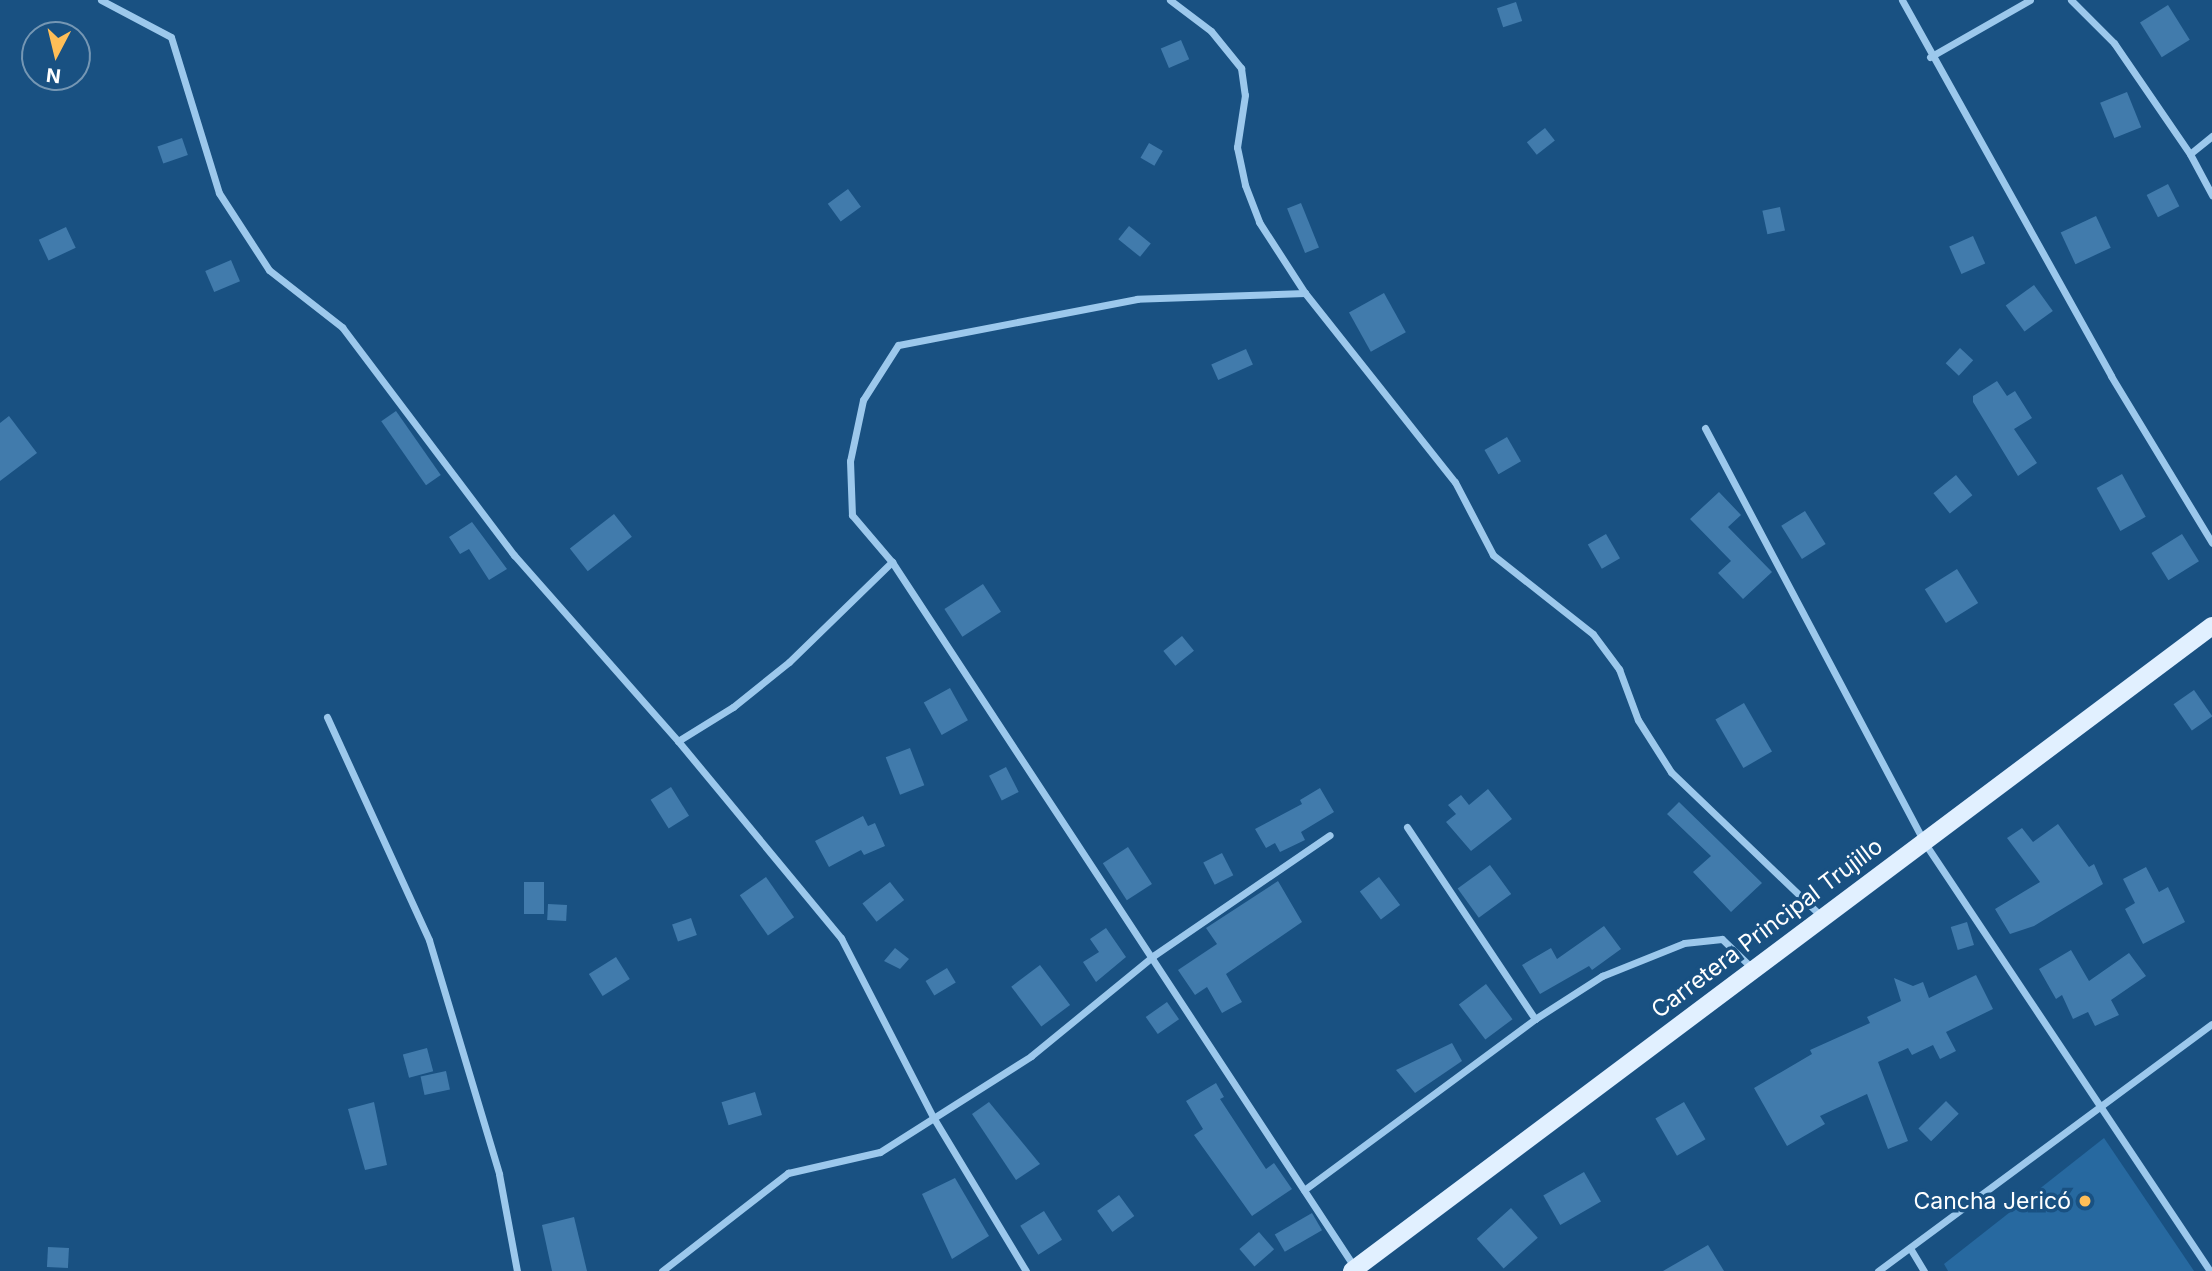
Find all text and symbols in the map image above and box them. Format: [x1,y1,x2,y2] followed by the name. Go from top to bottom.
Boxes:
[21,21,91,91] north arrow
[45,63,62,88] text: N
[1646,832,1888,1024] street label: Carretera Principal Trujillo
[1914,1187,2071,1215] place label: Cancha Jericó
[2077,1193,2093,1209] marker: Cancha Jericó

